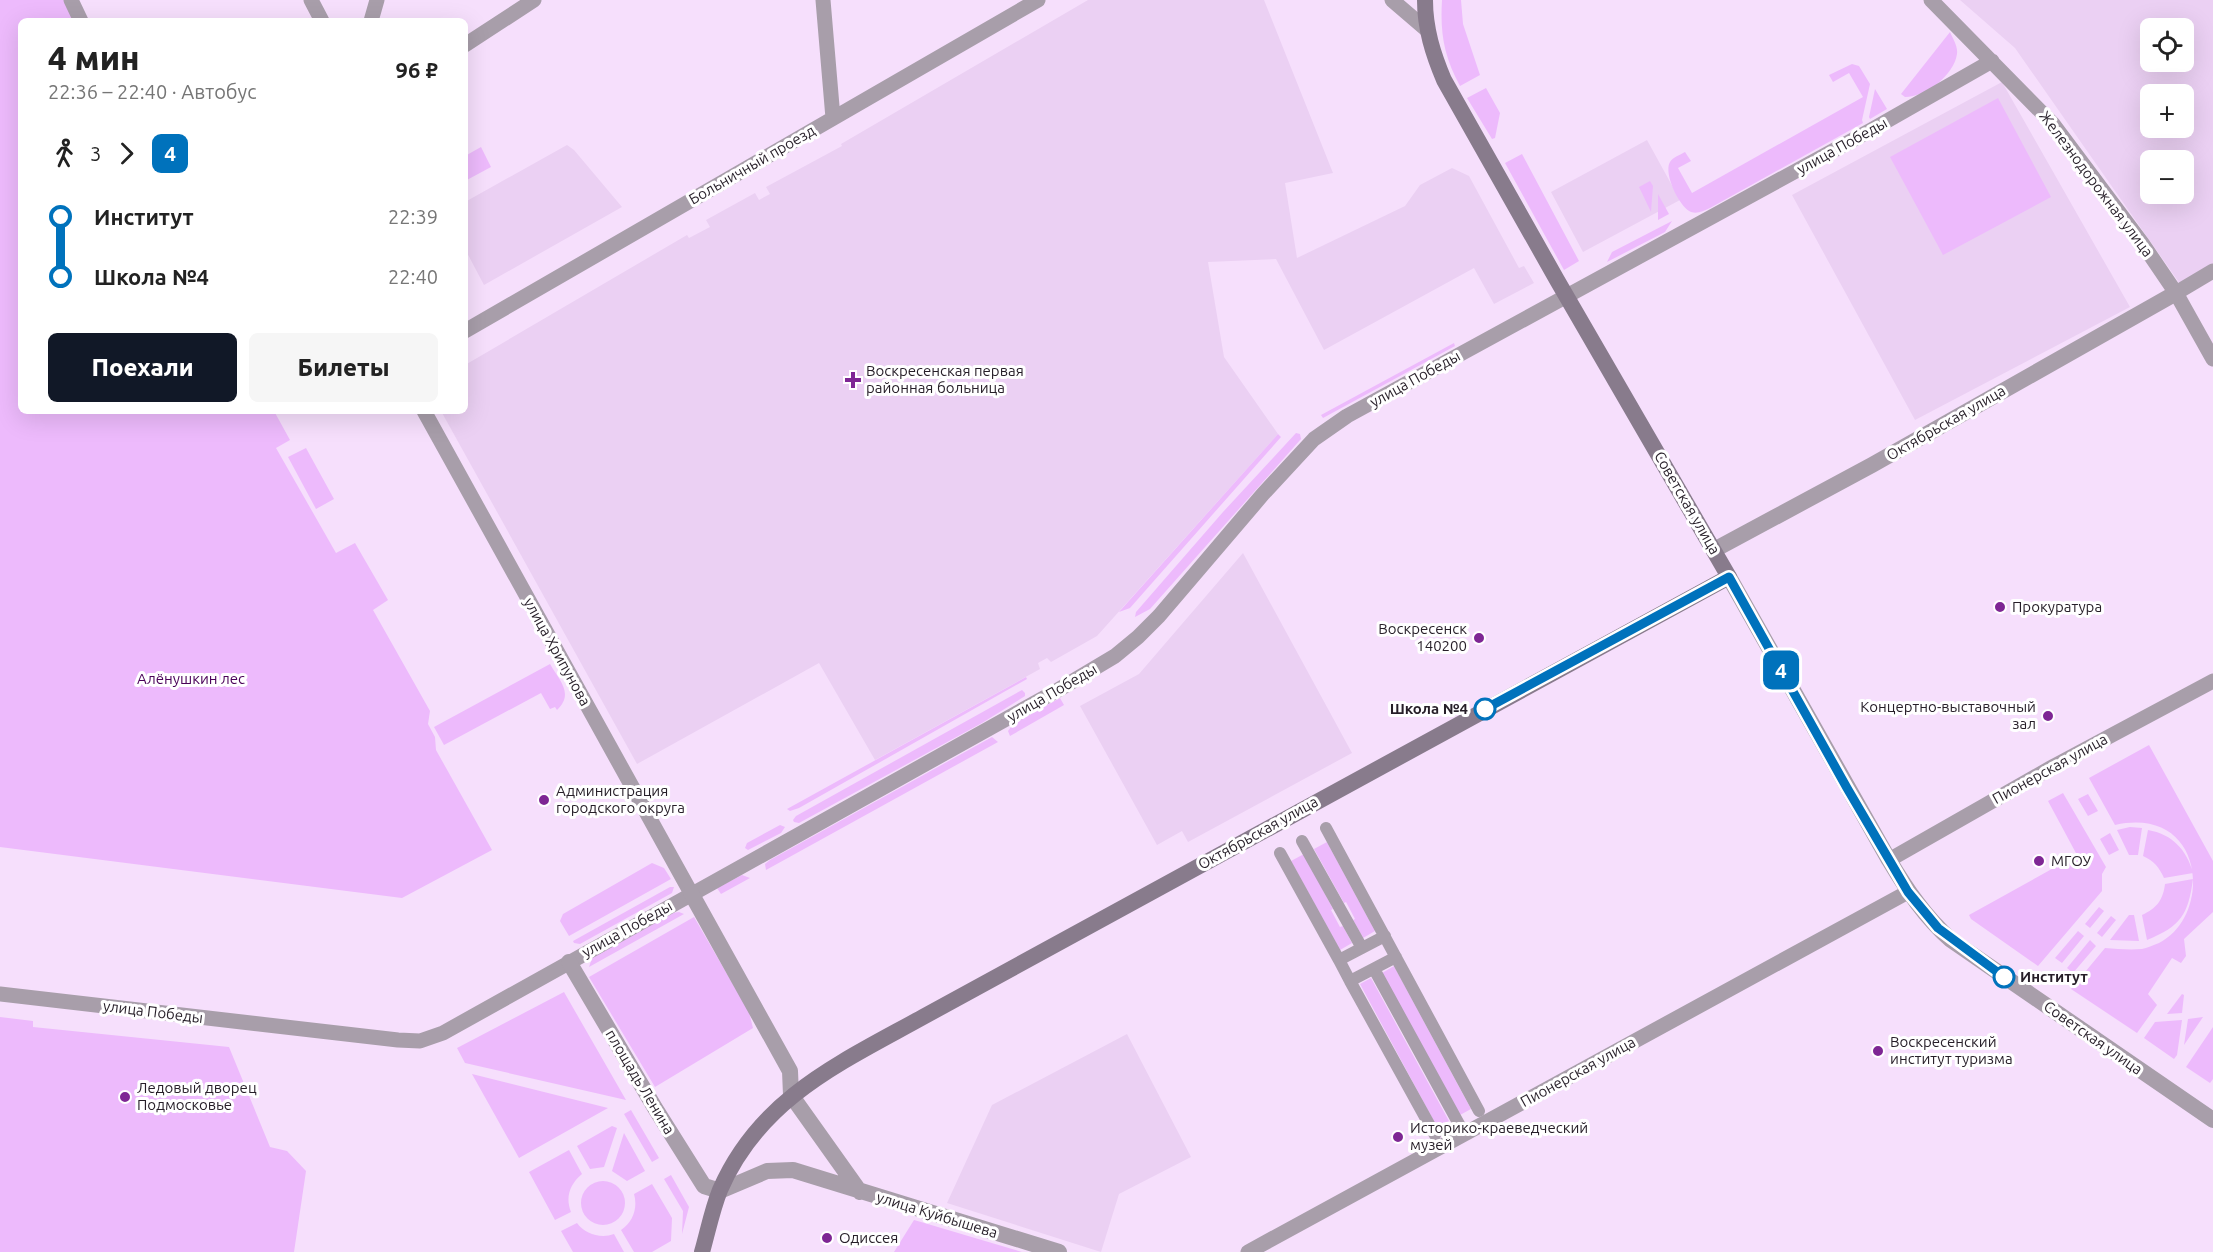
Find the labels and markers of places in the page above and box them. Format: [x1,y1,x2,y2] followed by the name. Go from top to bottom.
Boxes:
[866,362,1024,396] place label: Воскресенская первая районная больница
[844,371,862,389] marker: Воскресенская первая районная больница
[2012,598,2102,615] place label: Прокуратура
[1993,600,2007,614] marker: Прокуратура
[1378,620,1467,654] place label: Воскресенск 140200
[1472,631,1486,645] marker: Воскресенск 140200
[1474,698,1496,720] marker: Школа №4
[1860,698,2036,732] place label: Концертно-выставочный зал
[1390,700,1468,717] place label: Школа №4
[2041,709,2055,723] marker: Концертно-выставочный зал
[556,782,685,816] place label: Администрация городского округа
[537,793,551,807] marker: Администрация городского округа
[2051,852,2092,869] place label: МГОУ
[2032,854,2046,868] marker: МГОУ
[1993,966,2015,988] marker: Институт
[2020,968,2088,985] place label: Институт
[1890,1033,2013,1067] place label: Воскресенский институт туризма
[1871,1044,1885,1058] marker: Воскресенский институт туризма
[137,1079,257,1113] place label: Ледовый дворец Подмосковье
[118,1090,132,1104] marker: Ледовый дворец Подмосковье
[1410,1119,1588,1153] place label: Историко-краеведческий музей
[1391,1130,1405,1144] marker: Историко-краеведческий музей
[839,1229,898,1246] place label: Одиссея
[820,1231,834,1245] marker: Одиссея

